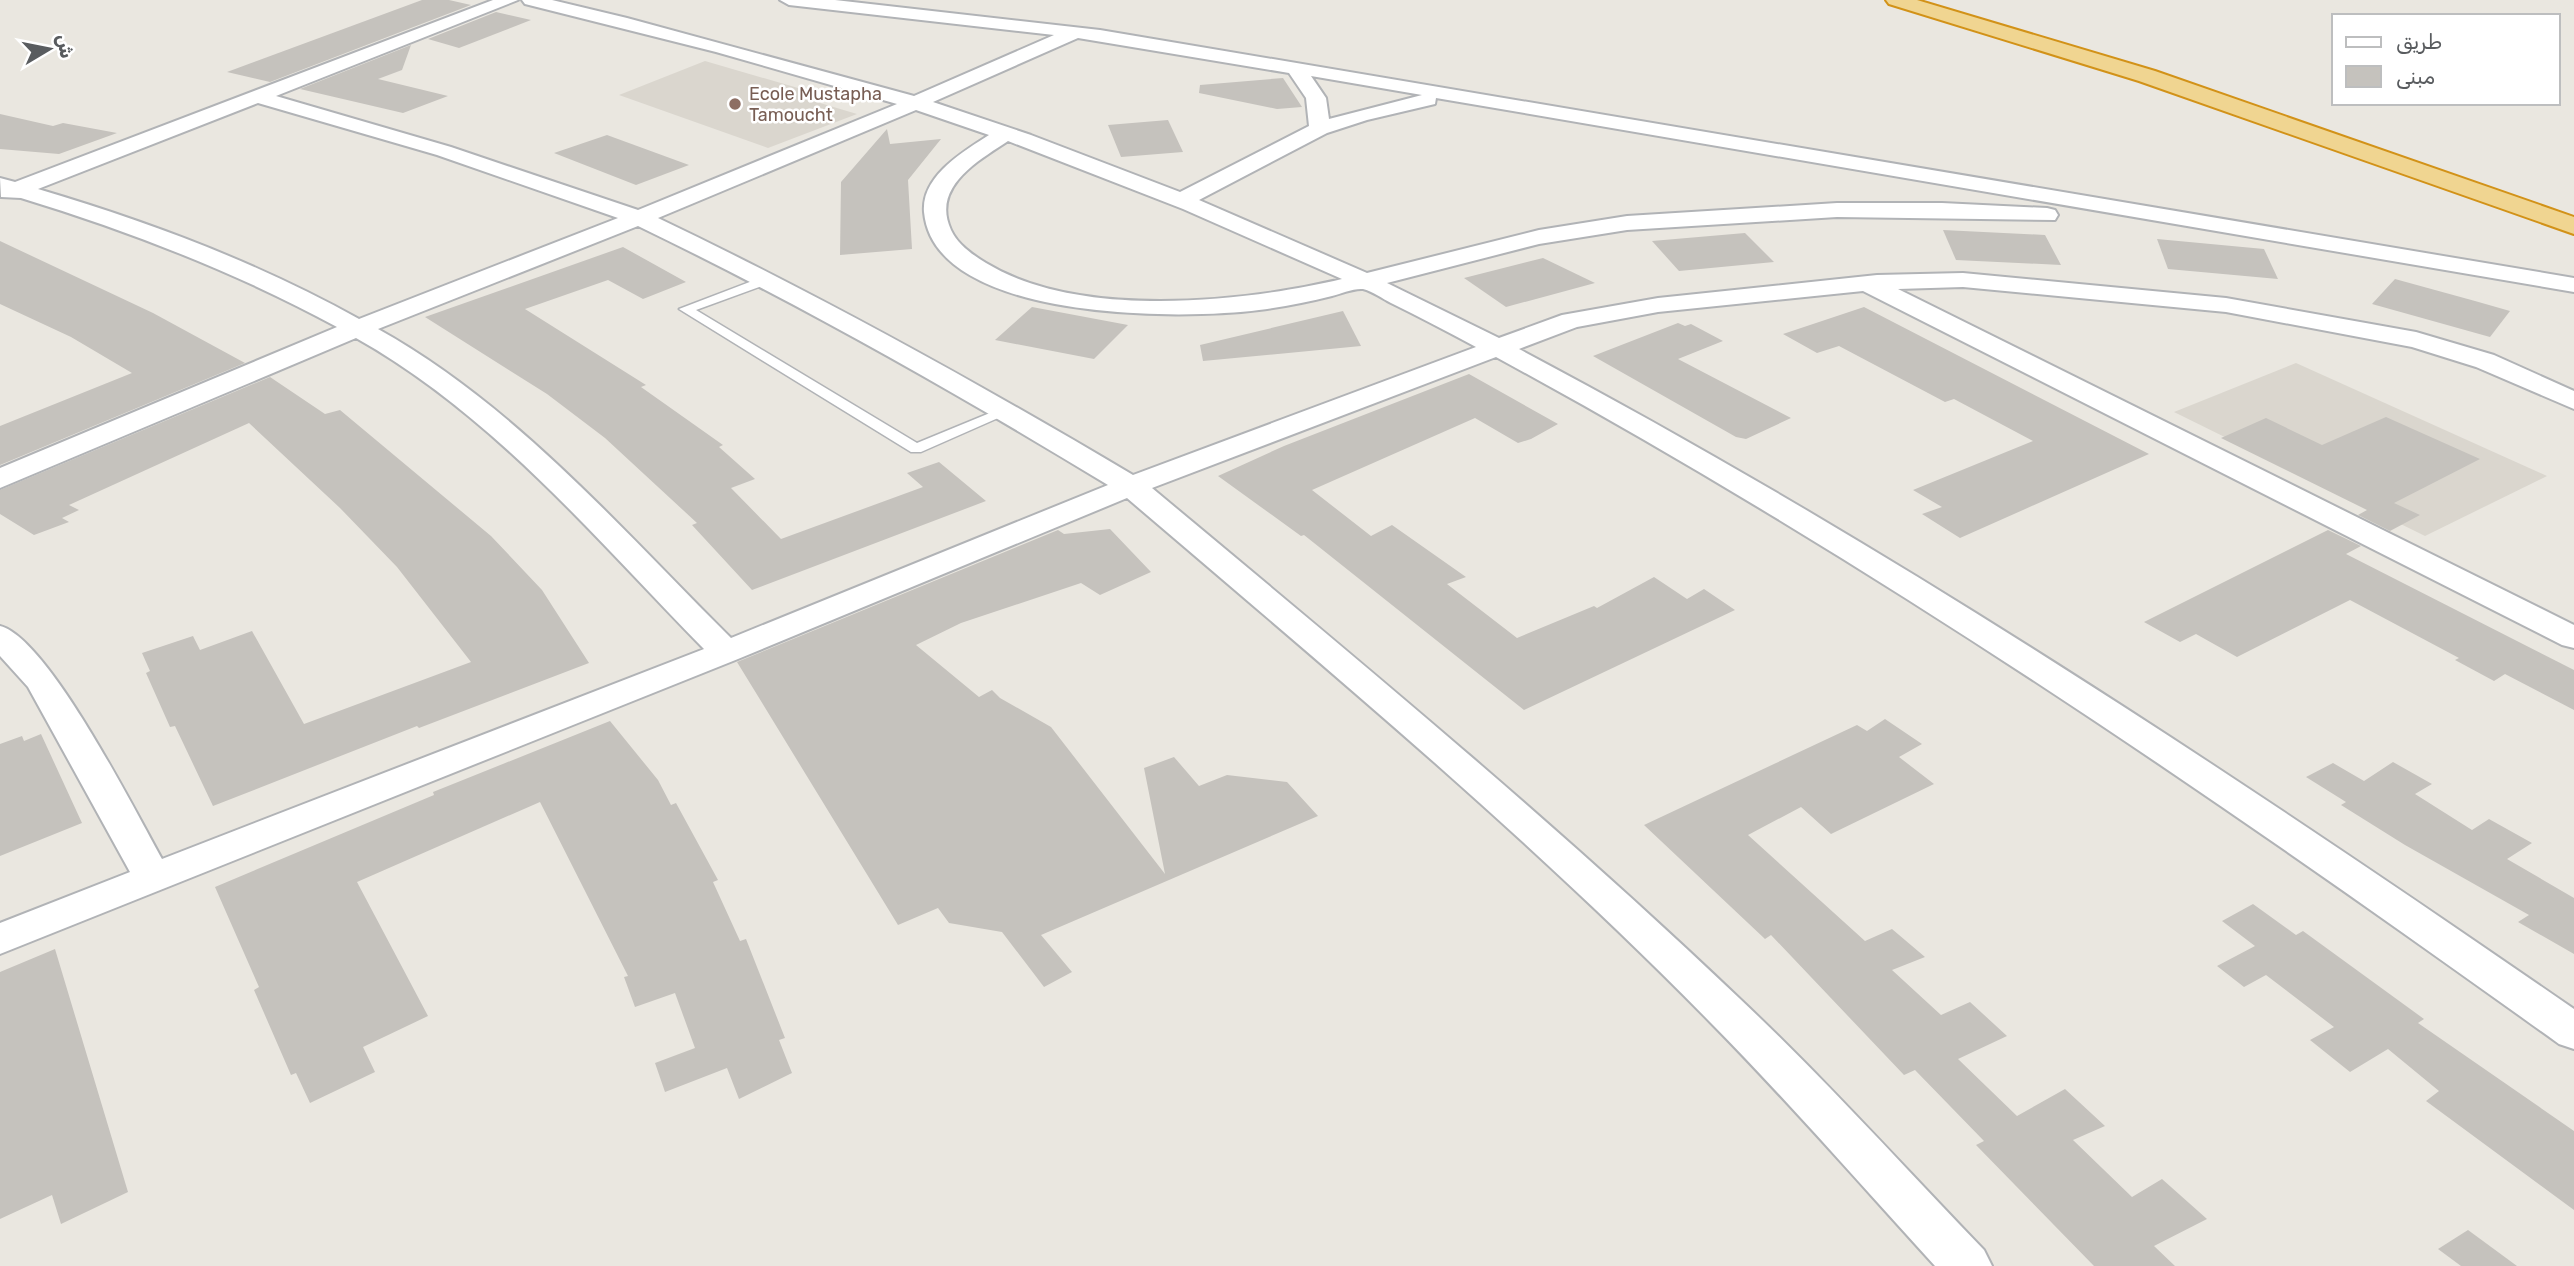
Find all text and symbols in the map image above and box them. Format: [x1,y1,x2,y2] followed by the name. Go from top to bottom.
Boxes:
[14,14,84,84] north arrow
[2332,14,2560,105] legend
[2396,29,2442,54] text: طريق
[52,32,79,60] text: ش
[2396,64,2435,89] text: مبنى
[749,83,882,126] place label: Ecole Mustapha Tamoucht
[727,96,743,112] marker: Ecole Mustapha Tamoucht

